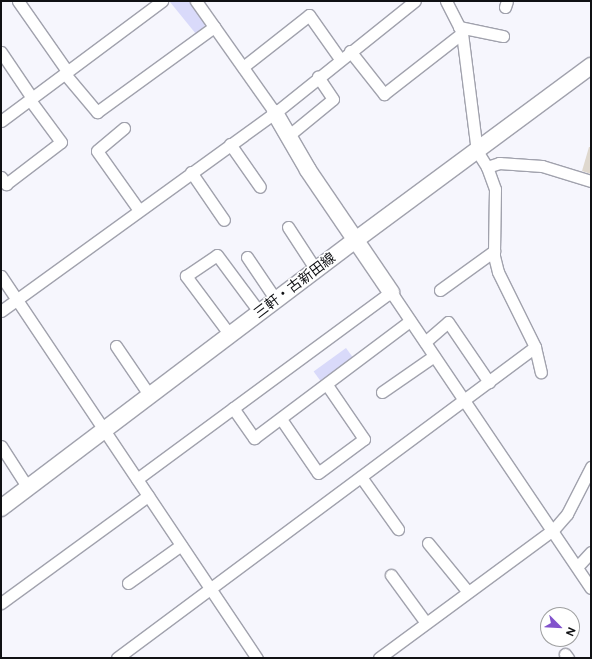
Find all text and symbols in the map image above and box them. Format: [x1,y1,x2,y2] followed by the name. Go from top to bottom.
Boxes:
[251,250,339,322] street label: 三軒・古新田線
[540,607,580,647] north arrow
[563,625,578,638] text: N

